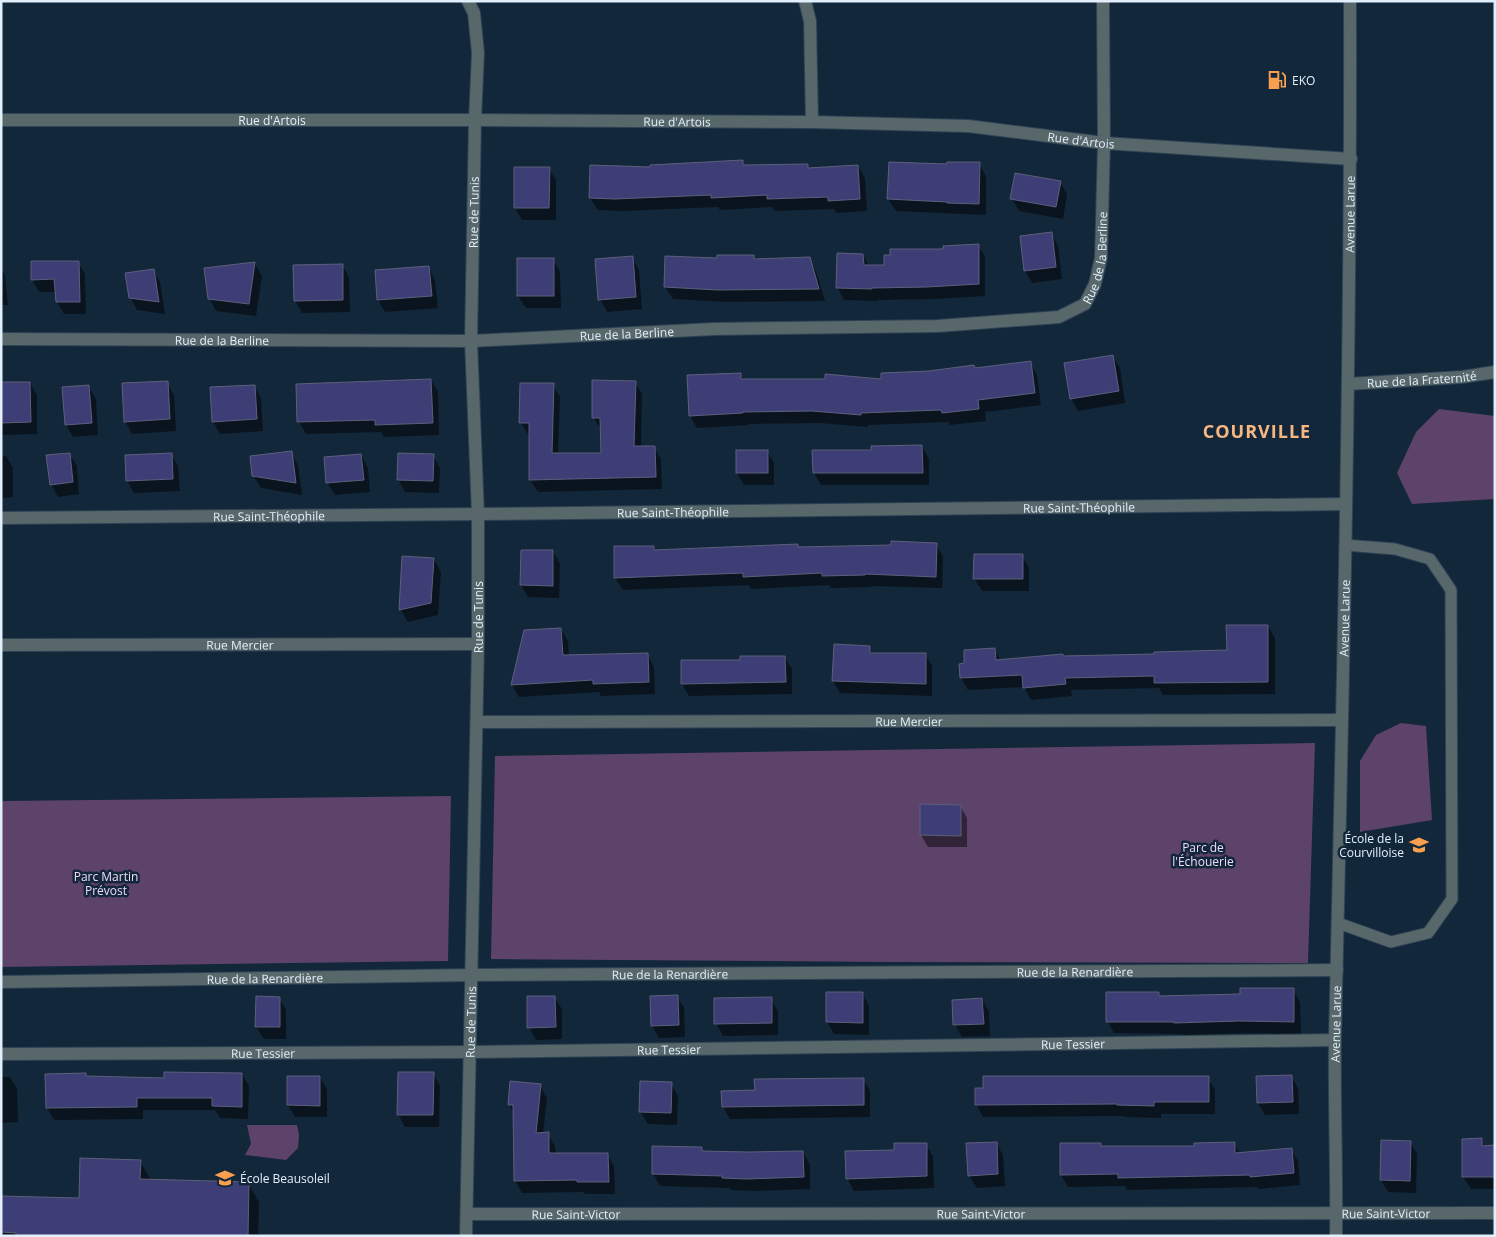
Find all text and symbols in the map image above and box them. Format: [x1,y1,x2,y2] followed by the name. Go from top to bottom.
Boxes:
[1266,69,1288,91] fuel station icon: EKO
[1292,72,1315,89] place label: EKO
[238,112,306,129] street label: Rue d'Artois
[643,112,711,130] street label: Rue d'Artois
[1047,128,1115,152] street label: Rue d'Artois
[1341,175,1358,253] street label: Avenue Larue
[464,176,482,248] street label: Rue de Tunis
[1078,211,1111,307] street label: Rue de la Berline
[579,322,675,344] street label: Rue de la Berline
[175,331,269,349] street label: Rue de la Berline
[1367,366,1478,391] street label: Rue de la Fraternité
[1203,419,1311,443] district label: COURVILLE
[1023,498,1135,516] street label: Rue Saint-Théophile
[617,503,729,521] street label: Rue Saint-Théophile
[213,507,325,525] street label: Rue Saint-Théophile
[1335,579,1353,657] street label: Avenue Larue
[469,581,487,653] street label: Rue de Tunis
[206,636,274,653] street label: Rue Mercier
[875,712,943,730] street label: Rue Mercier
[1339,830,1404,861] place label: École de la Courvilloise
[1408,834,1430,856] school or university icon: École de la Courvilloise
[1172,839,1234,870] park label: Parc de l'Échouerie
[74,868,138,899] park label: Parc Martin Prévost
[1017,963,1134,980] street label: Rue de la Renardière
[612,965,729,983] street label: Rue de la Renardière
[207,969,324,987] street label: Rue de la Renardière
[1326,985,1345,1062] street label: Avenue Larue
[461,986,480,1058] street label: Rue de Tunis
[1041,1035,1105,1053] street label: Rue Tessier
[637,1040,701,1058] street label: Rue Tessier
[231,1044,295,1062] street label: Rue Tessier
[214,1167,236,1189] school or university icon: École Beausoleil
[240,1170,330,1187] place label: École Beausoleil
[532,1205,621,1222] street label: Rue Saint-Victor
[937,1205,1026,1222] street label: Rue Saint-Victor
[1342,1205,1431,1222] street label: Rue Saint-Victor

